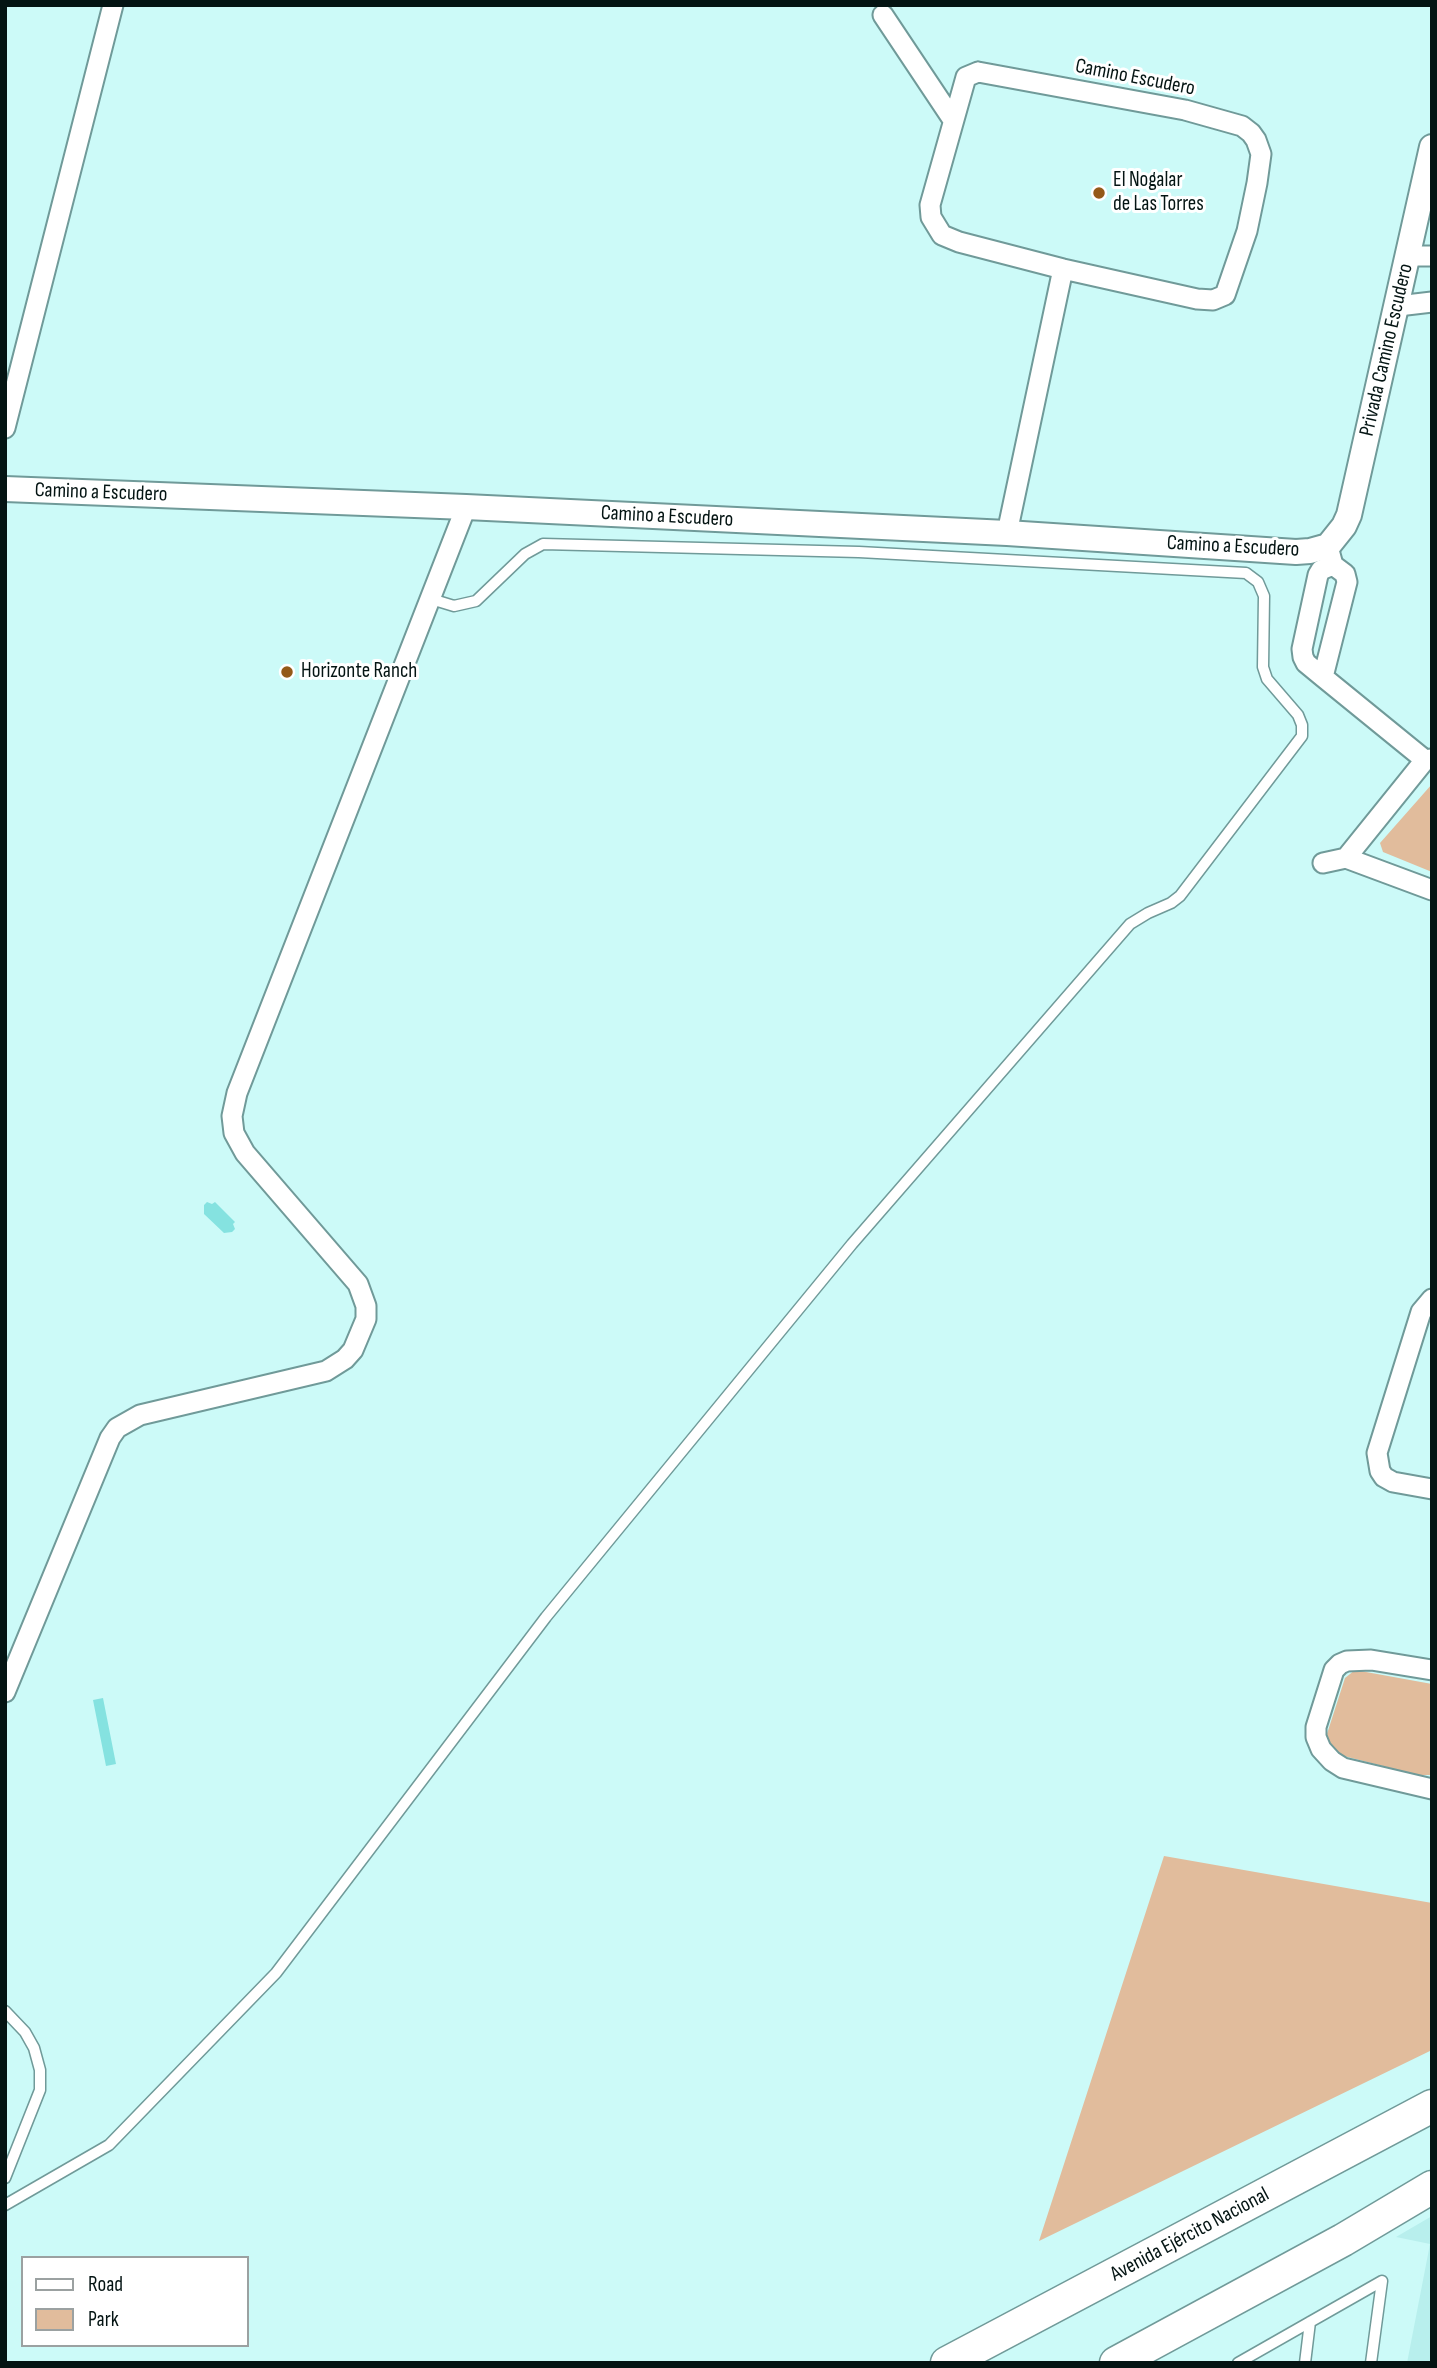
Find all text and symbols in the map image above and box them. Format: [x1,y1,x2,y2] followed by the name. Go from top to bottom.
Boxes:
[1073,54,1197,102] street label: Camino Escudero
[1113,168,1204,218] place label: El Nogalar de Las Torres
[1091,185,1107,201] marker: El Nogalar de Las Torres
[1355,261,1419,439] street label: Privada Camino Escudero
[34,478,168,508] street label: Camino a Escudero
[600,501,734,533] street label: Camino a Escudero
[1166,531,1300,563] street label: Camino a Escudero
[301,659,417,685] place label: Horizonte Ranch
[279,664,295,680] marker: Horizonte Ranch
[1106,2183,1274,2287] street label: Avenida Ejército Nacional
[21,2256,248,2347] legend
[88,2272,123,2297] text: Road
[88,2307,119,2332] text: Park

